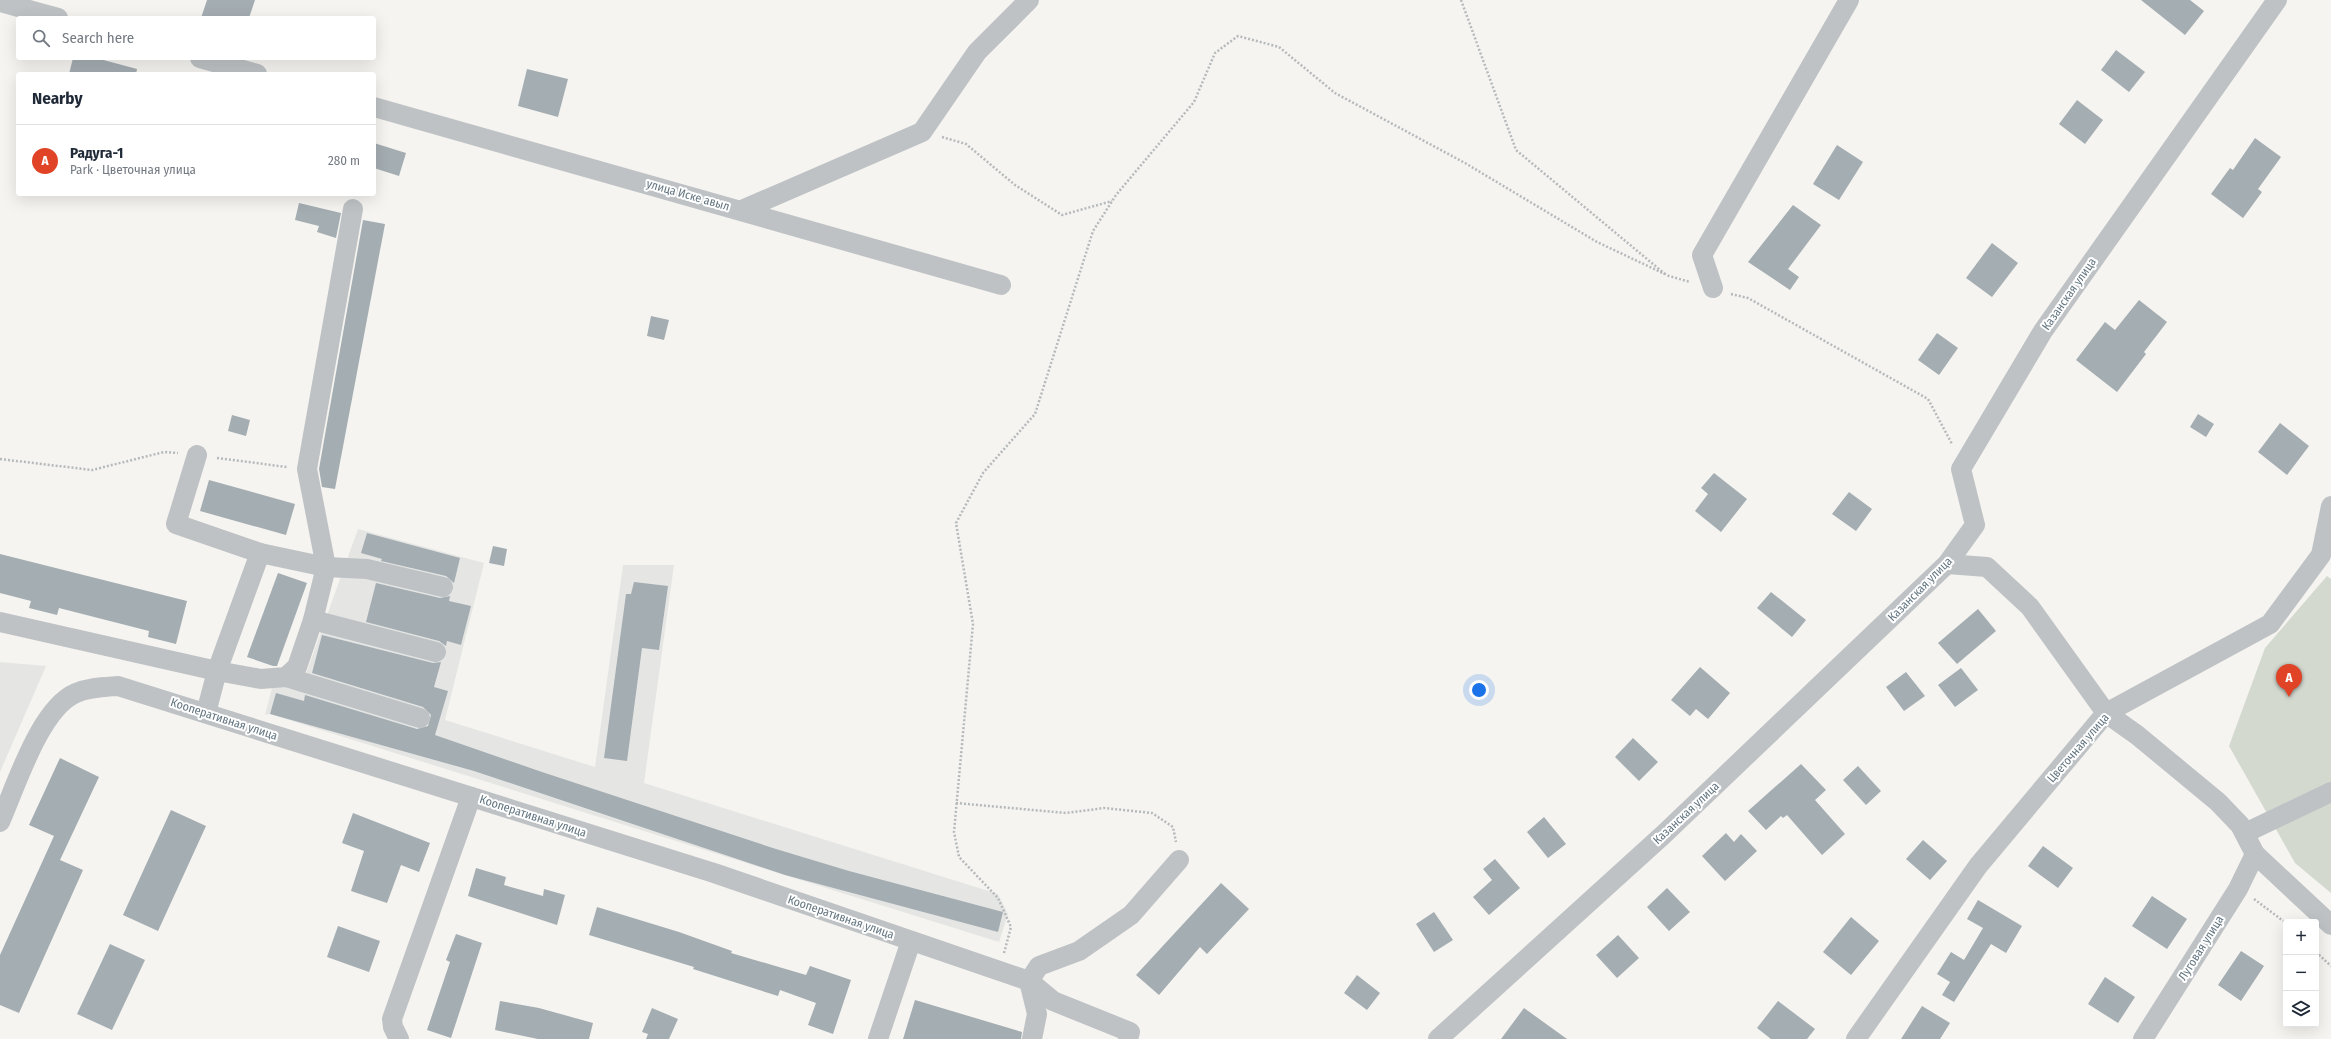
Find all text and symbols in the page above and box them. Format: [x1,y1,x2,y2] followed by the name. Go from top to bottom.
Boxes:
[16,16,376,60] search box
[30,27,52,49] icon: search
[62,29,134,47] text: Search here
[32,88,83,109] text: Nearby
[70,144,123,162] text: Радуга-1
[41,153,49,168] text: A
[328,153,360,168] text: 280 m
[70,162,196,177] text: Park · Цветочная улица
[645,176,731,214] street label: улица Иске авыл
[2039,255,2099,333] street label: Казанская улица
[1885,554,1955,624] street label: Казанская улица
[2276,664,2302,697] pin: A
[1469,680,1489,700] your location
[169,695,279,743] street label: Кооперативная улица
[2044,711,2112,785] street label: Цветочная улица
[1650,779,1722,847] street label: Казанская улица
[478,792,588,840] street label: Кооперативная улица
[786,892,896,942] street label: Кооперативная улица
[2176,913,2227,983] street label: Луговая улица
[2283,919,2319,1027] map controls
[2283,919,2319,955] button: +
[2283,955,2319,991] button: −
[2283,991,2319,1027] button: layers

